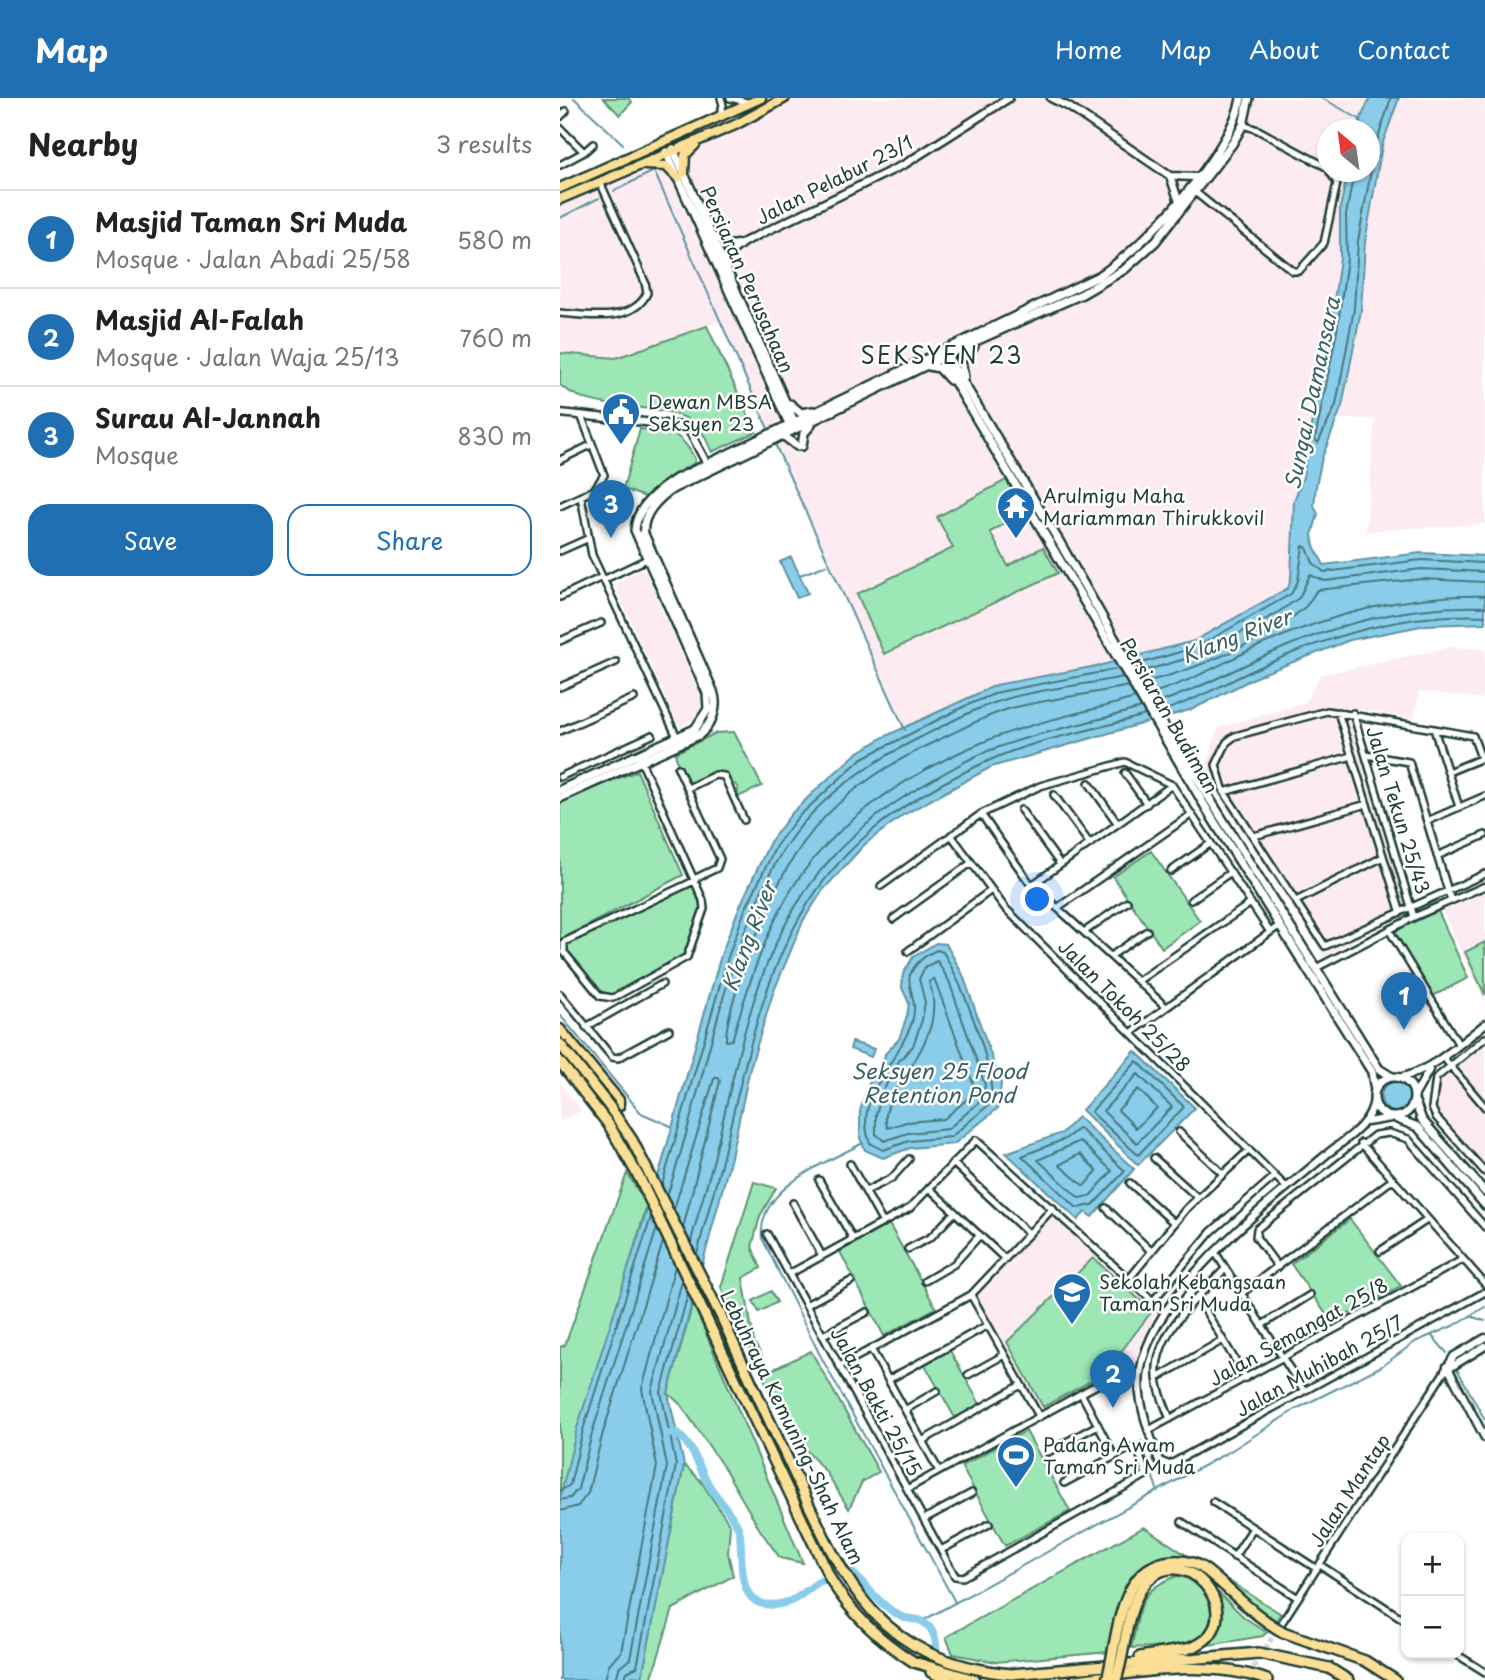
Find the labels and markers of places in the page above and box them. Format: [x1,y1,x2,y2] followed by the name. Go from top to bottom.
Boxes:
[648,387,772,437] place label: Dewan MBSA Seksyen 23
[600,391,642,446] public building icon: Dewan MBSA Seksyen 23
[588,480,634,538] pin: 3
[1043,481,1264,531] place label: Arulmigu Maha Mariamman Thirukkovil
[995,485,1037,540] temple icon: Arulmigu Maha Mariamman Thirukkovil
[1381,972,1427,1030] pin: 1
[1099,1267,1286,1317] place label: Sekolah Kebangsaan Taman Sri Muda
[1051,1271,1093,1326] school or university icon: Sekolah Kebangsaan Taman Sri Muda
[1090,1350,1136,1408] pin: 2
[1043,1430,1196,1480] place label: Padang Awam Taman Sri Muda
[995,1434,1037,1489] sports icon: Padang Awam Taman Sri Muda

